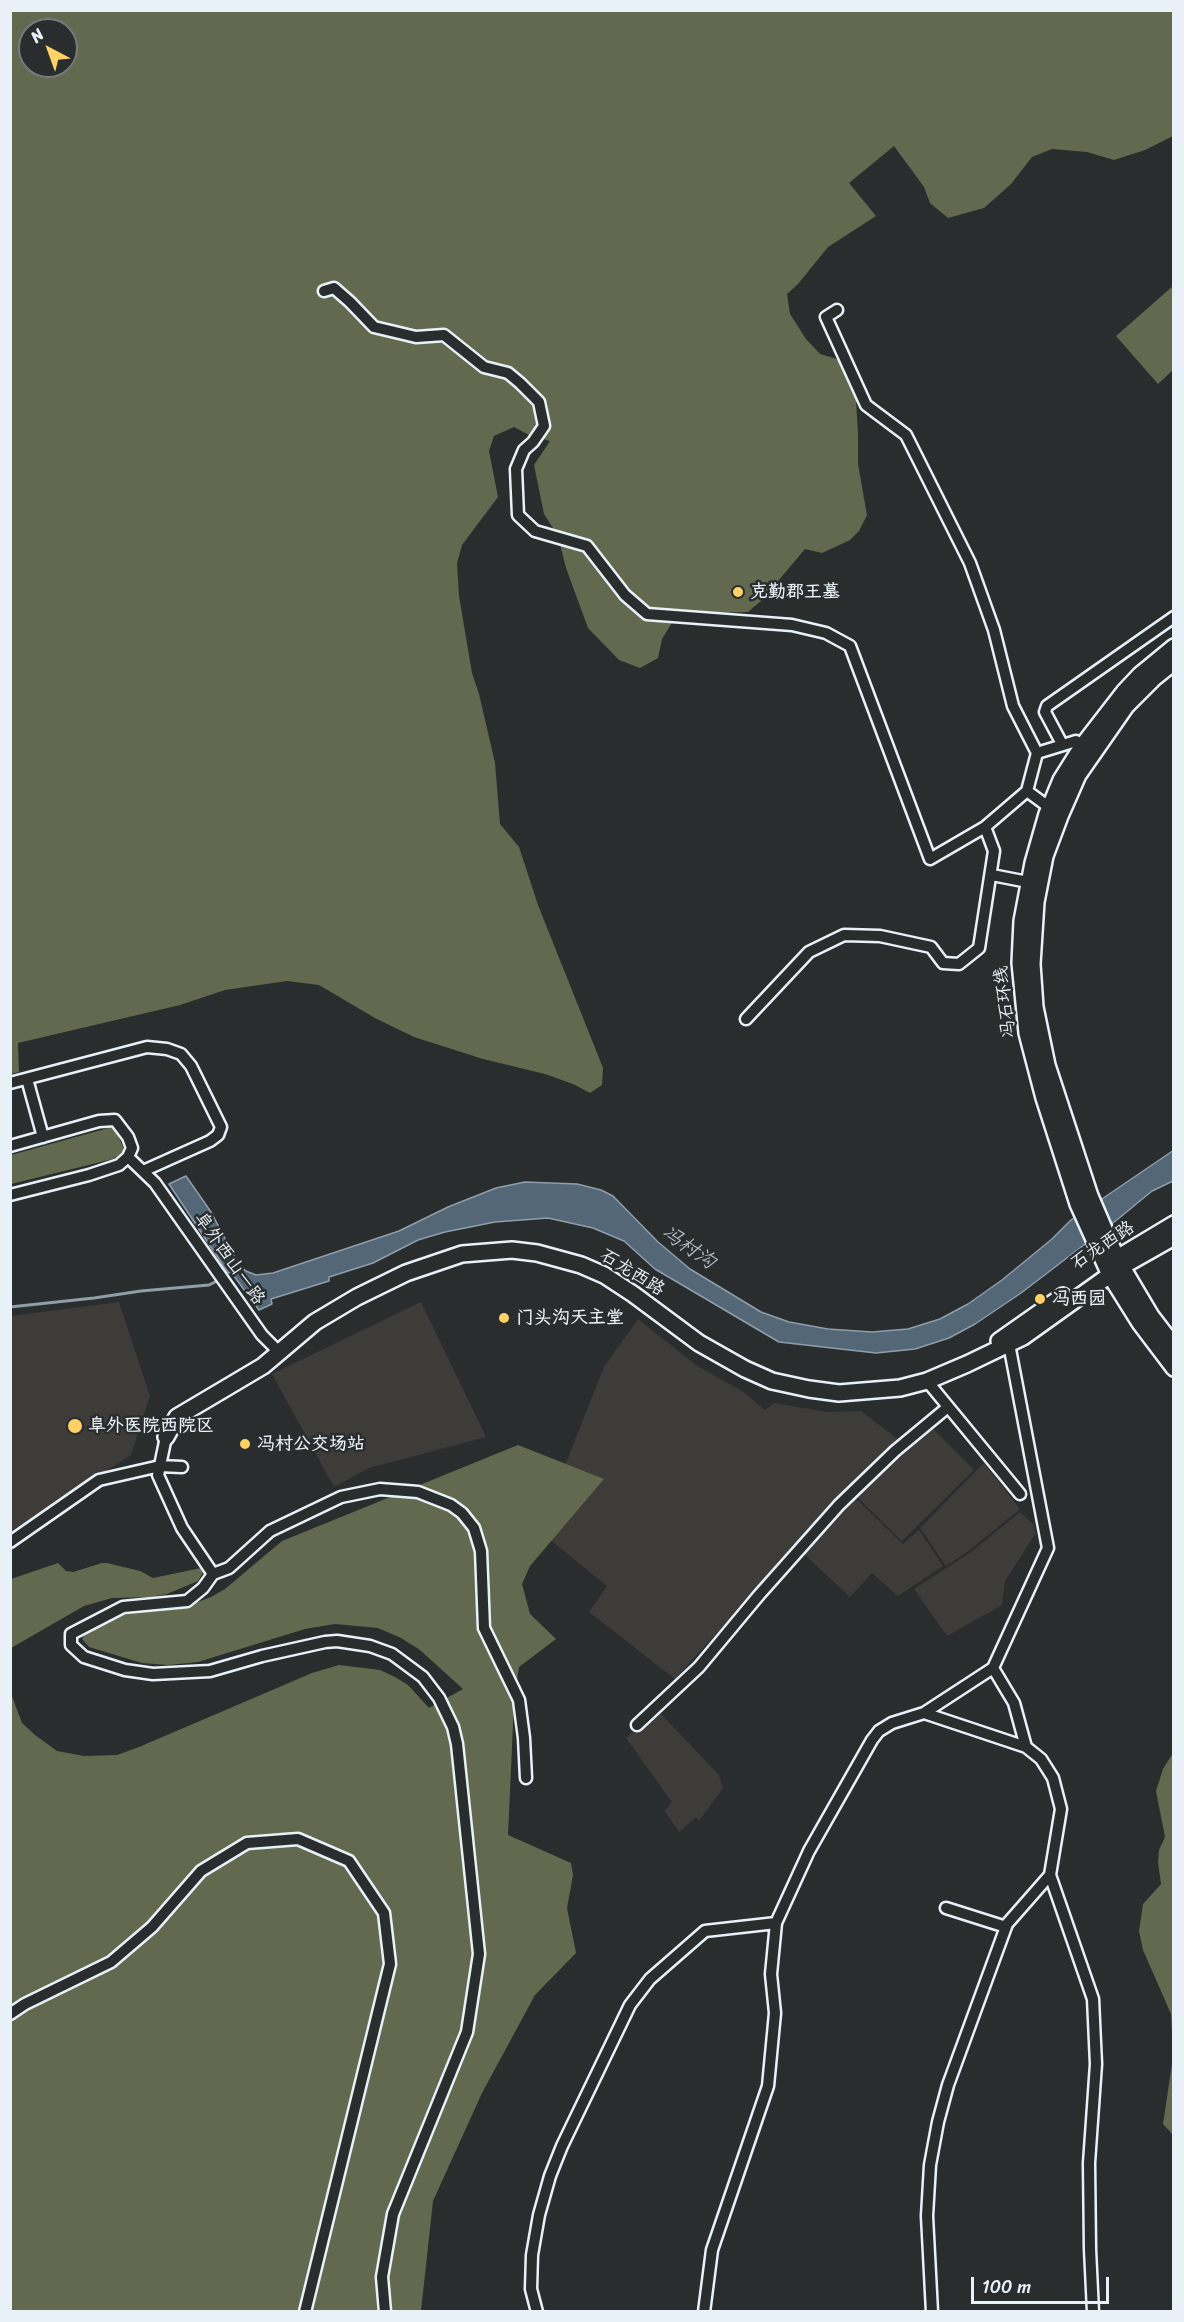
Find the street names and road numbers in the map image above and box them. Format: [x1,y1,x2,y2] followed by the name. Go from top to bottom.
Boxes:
[991,965,1021,1039] street label: 冯石环线
[189,1209,269,1309] street label: 阜外西山一路
[1067,1217,1139,1275] street label: 石龙西路
[596,1245,668,1301] street label: 石龙西路

